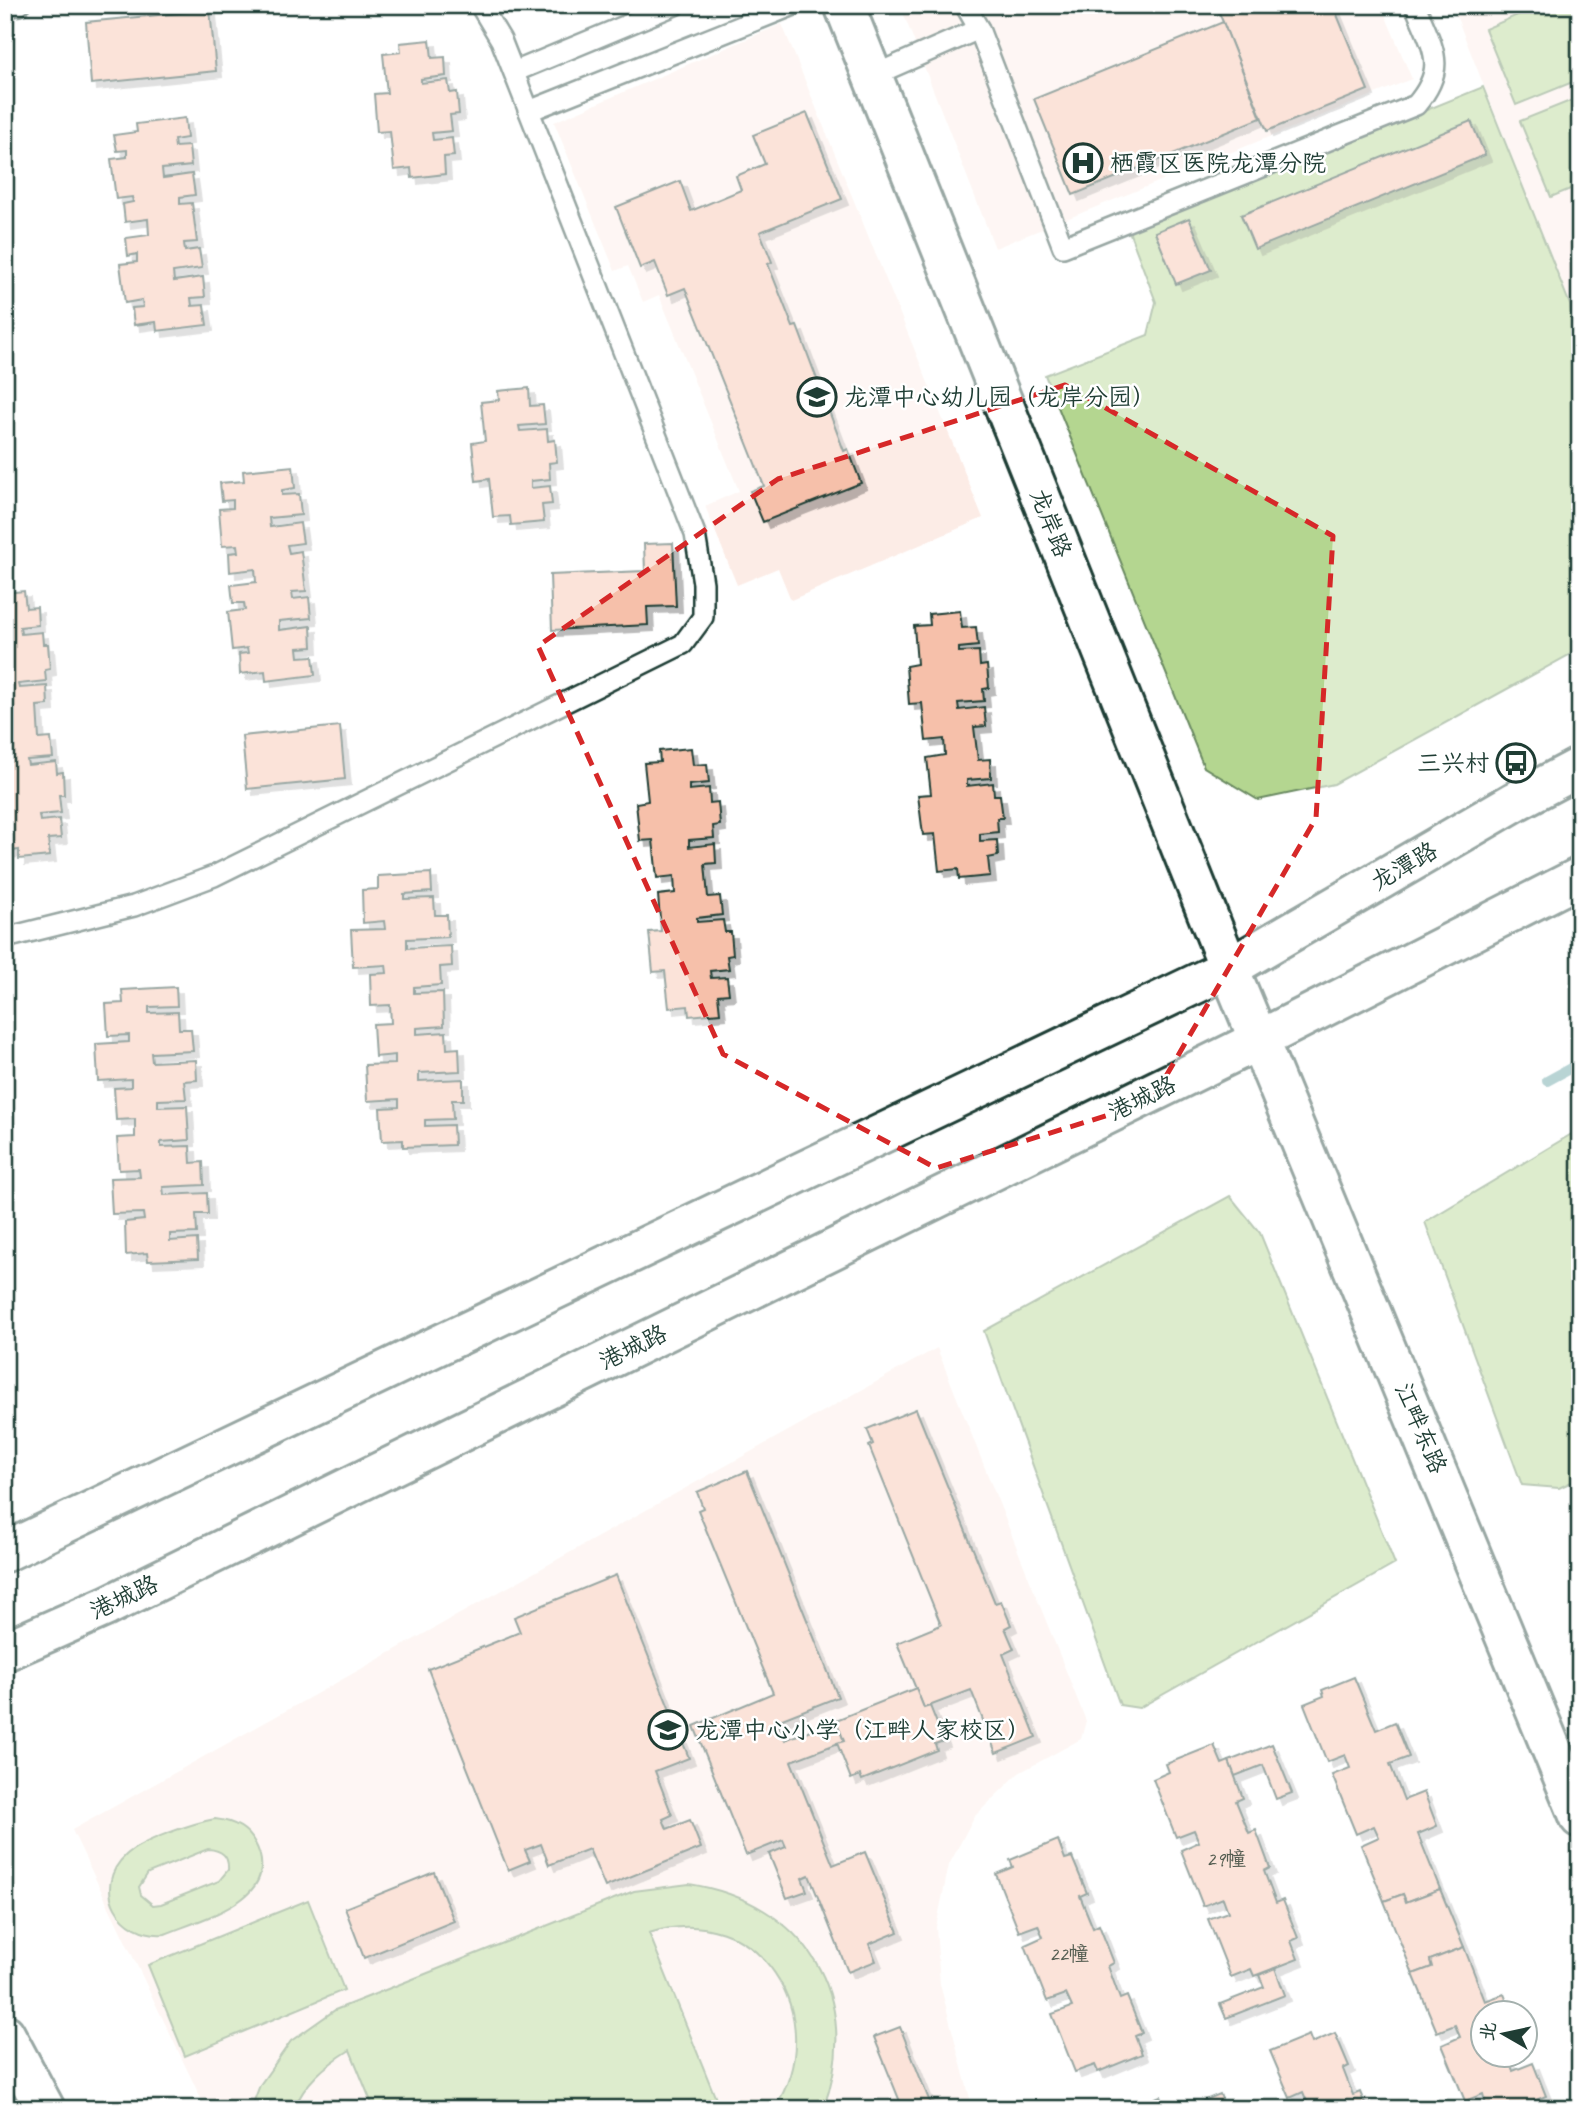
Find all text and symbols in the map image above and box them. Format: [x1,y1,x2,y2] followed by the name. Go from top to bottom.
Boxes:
[1062,142,1104,184] hospital icon: 栖霞区医院龙潭分院
[1110,148,1326,178] place label: 栖霞区医院龙潭分院
[796,376,838,418] school or university icon: 龙潭中心幼儿园（龙岸分园）
[844,382,1156,412] place label: 龙潭中心幼儿园（龙岸分园）
[1024,484,1078,562] street label: 龙岸路
[1495,742,1537,784] bus stop icon: 三兴村
[1417,748,1489,778] place label: 三兴村
[1365,835,1443,897] street label: 龙潭路
[1103,1069,1181,1127] street label: 港城路
[594,1318,672,1376] street label: 港城路
[1388,1378,1454,1478] street label: 江畔东路
[85,1568,163,1626] street label: 港城路
[647,1709,689,1751] school or university icon: 龙潭中心小学（江畔人家校区）
[695,1715,1031,1745] place label: 龙潭中心小学（江畔人家校区）
[1206,1846,1246,1872] house number: 29幢
[1049,1941,1089,1967] house number: 22幢
[1470,1998,1540,2068] north arrow
[1475,2020,1502,2043] text: 北

